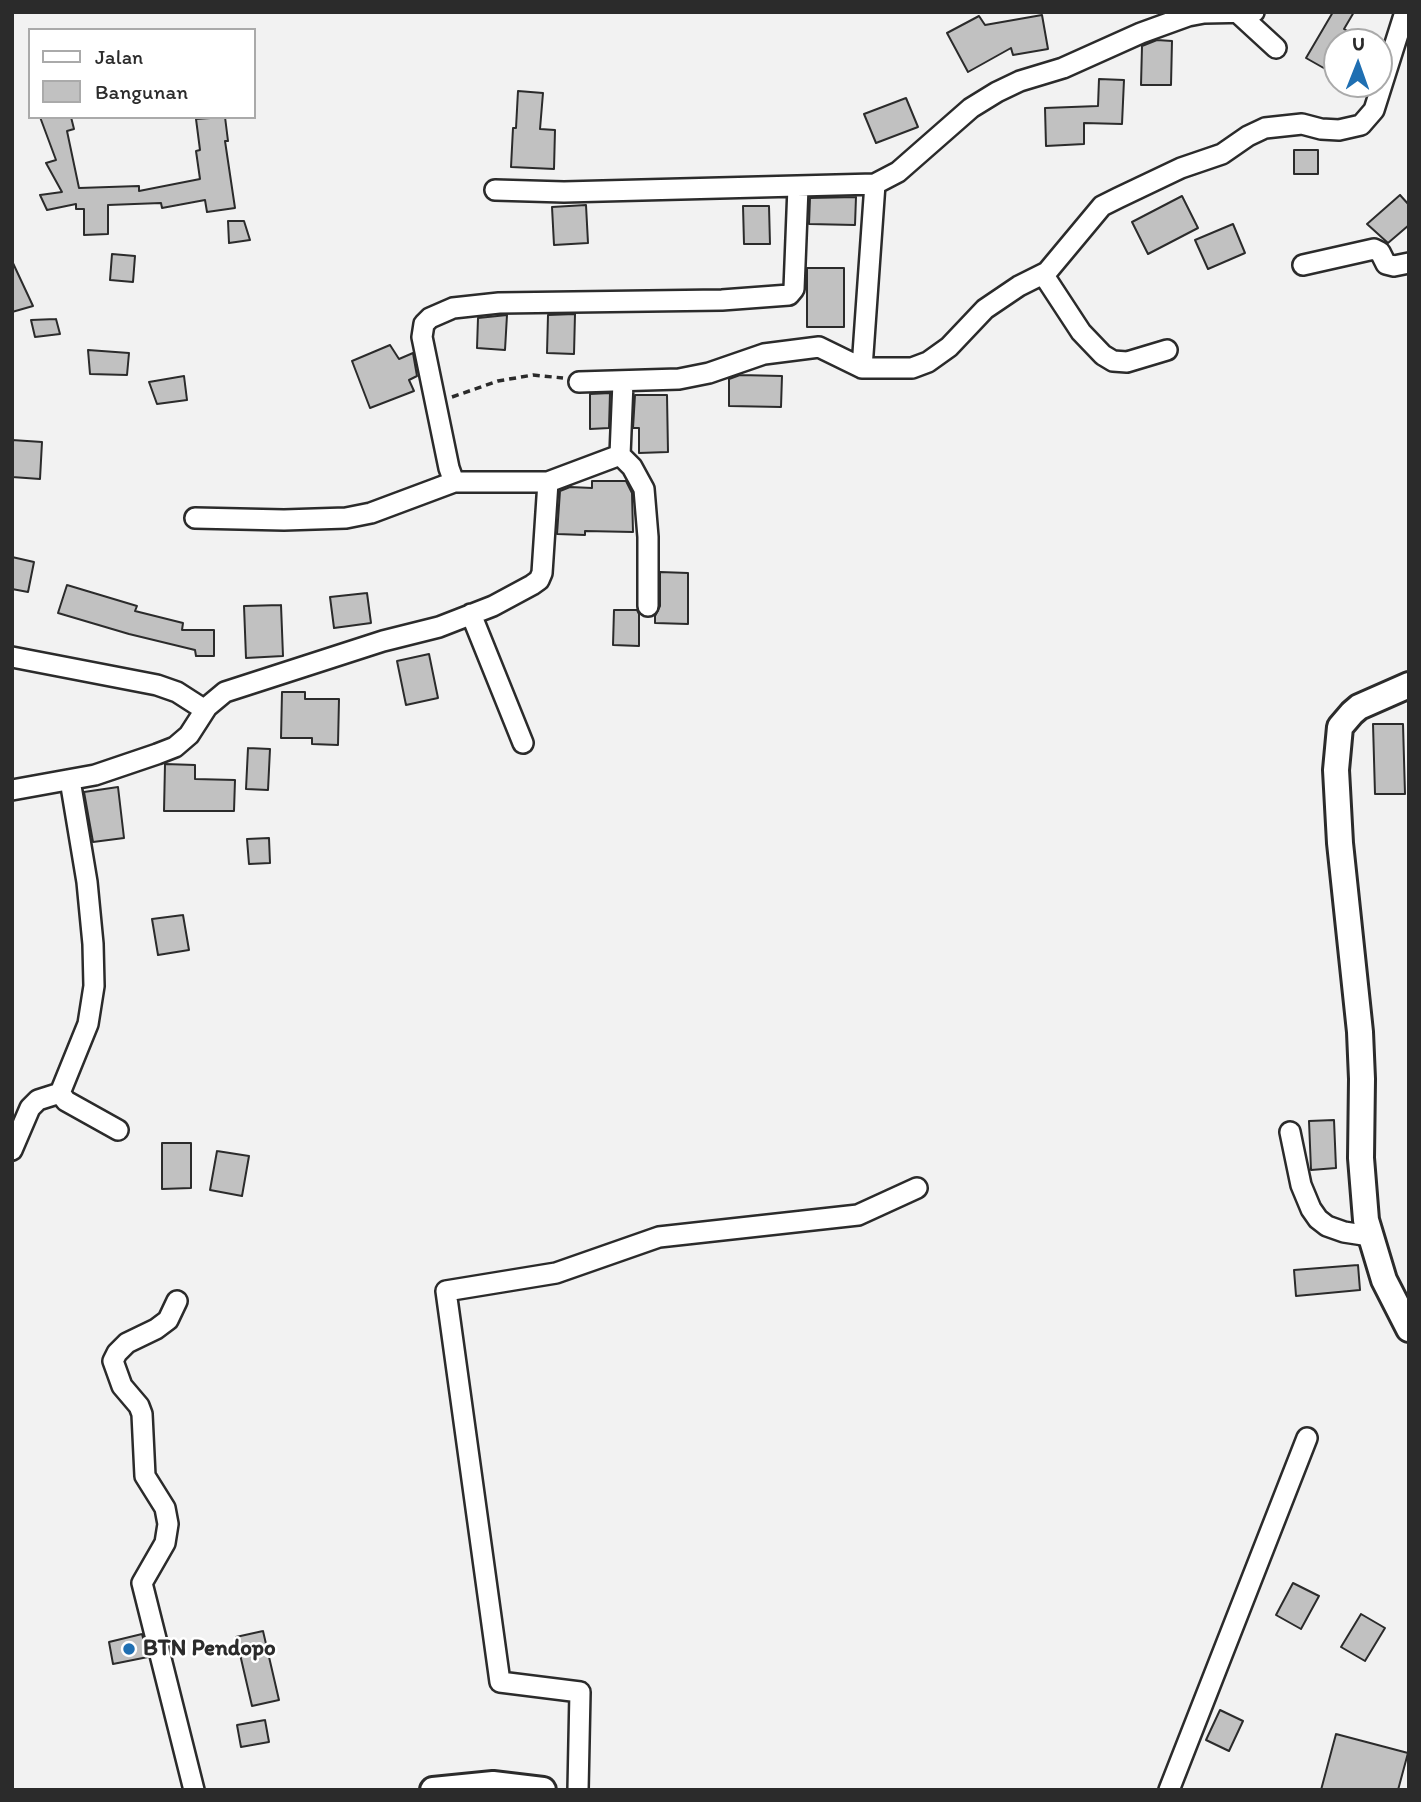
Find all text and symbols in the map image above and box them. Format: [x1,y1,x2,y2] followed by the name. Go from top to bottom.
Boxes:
[28,28,256,119] legend
[1323,28,1393,98] north arrow
[1352,32,1365,55] text: U
[95,44,143,69] text: Jalan
[95,79,188,104] text: Bangunan
[143,1635,276,1663] place label: BTN Pendopo
[121,1641,137,1657] marker: BTN Pendopo

